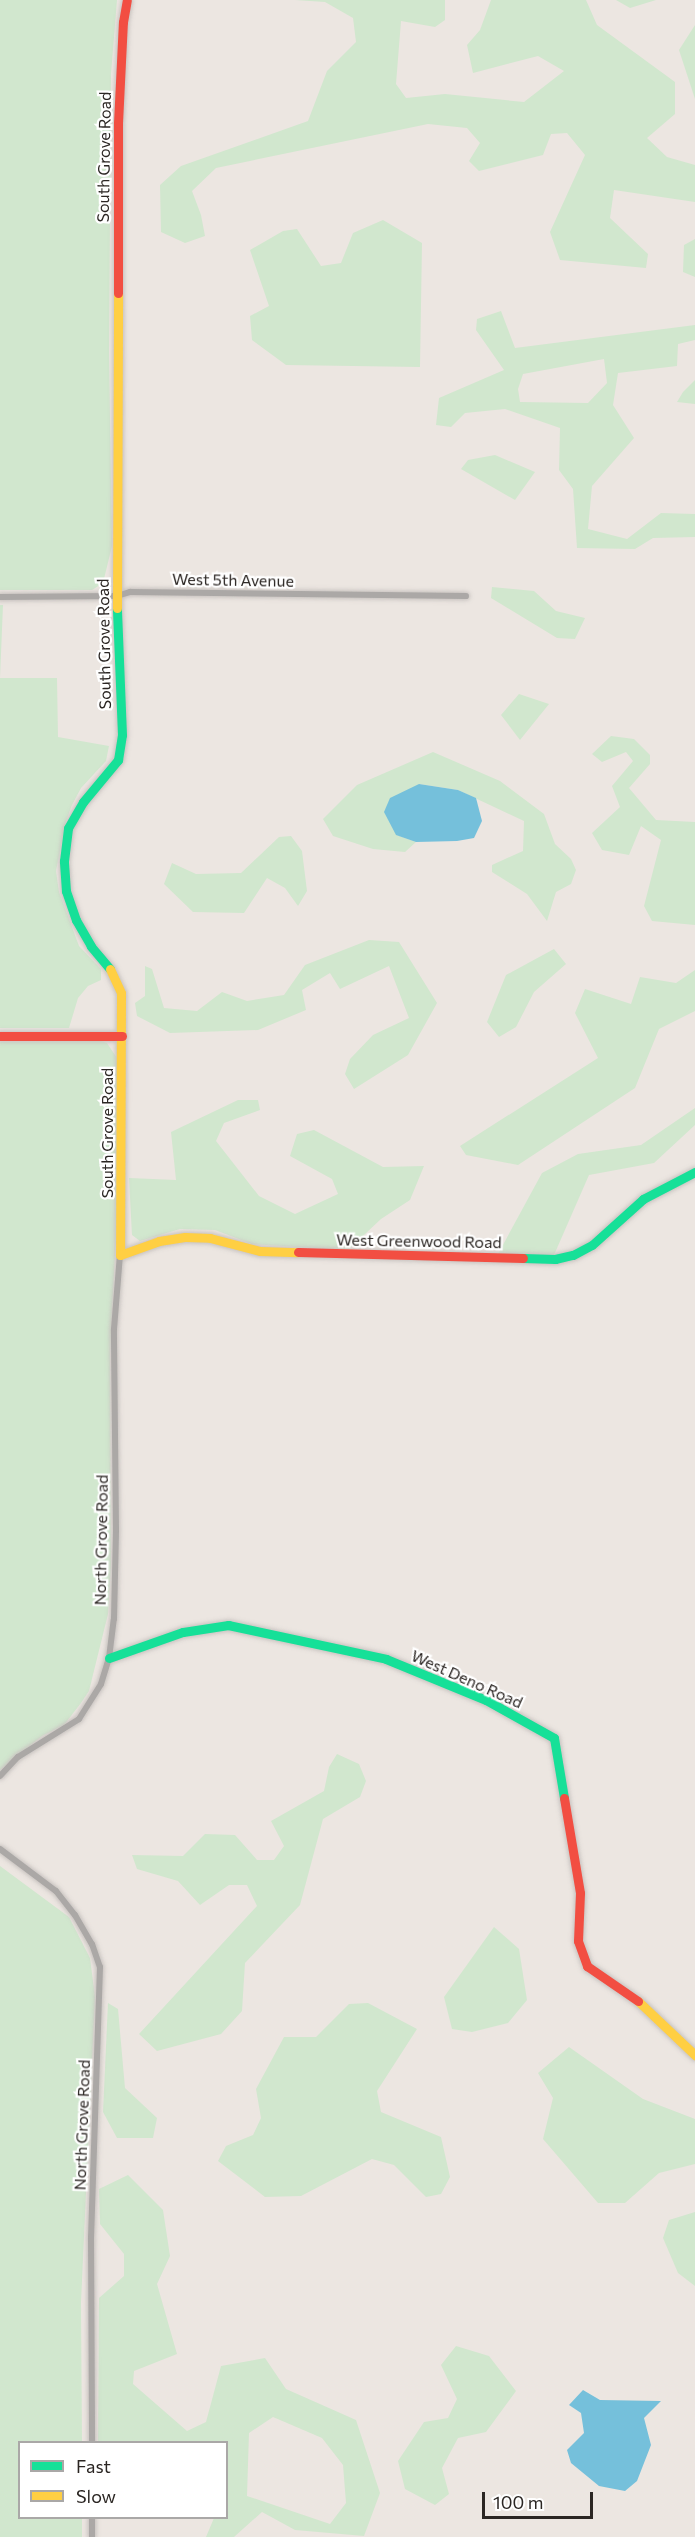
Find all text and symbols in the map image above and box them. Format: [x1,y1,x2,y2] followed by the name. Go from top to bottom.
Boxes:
[93,92,115,222] street label: South Grove Road
[172,569,294,591] street label: West 5th Avenue
[93,579,115,709] street label: South Grove Road
[97,1068,117,1198] street label: South Grove Road
[336,1230,502,1252] street label: West Greenwood Road
[90,1474,112,1606] street label: North Grove Road
[408,1646,526,1712] street label: West Deno Road
[70,2059,94,2191] street label: North Grove Road
[18,2441,228,2519] legend
[76,2455,111,2477] text: Fast
[485,2480,596,2518] scale bar
[76,2485,116,2507] text: Slow
[493,2491,543,2513] text: 100 m

